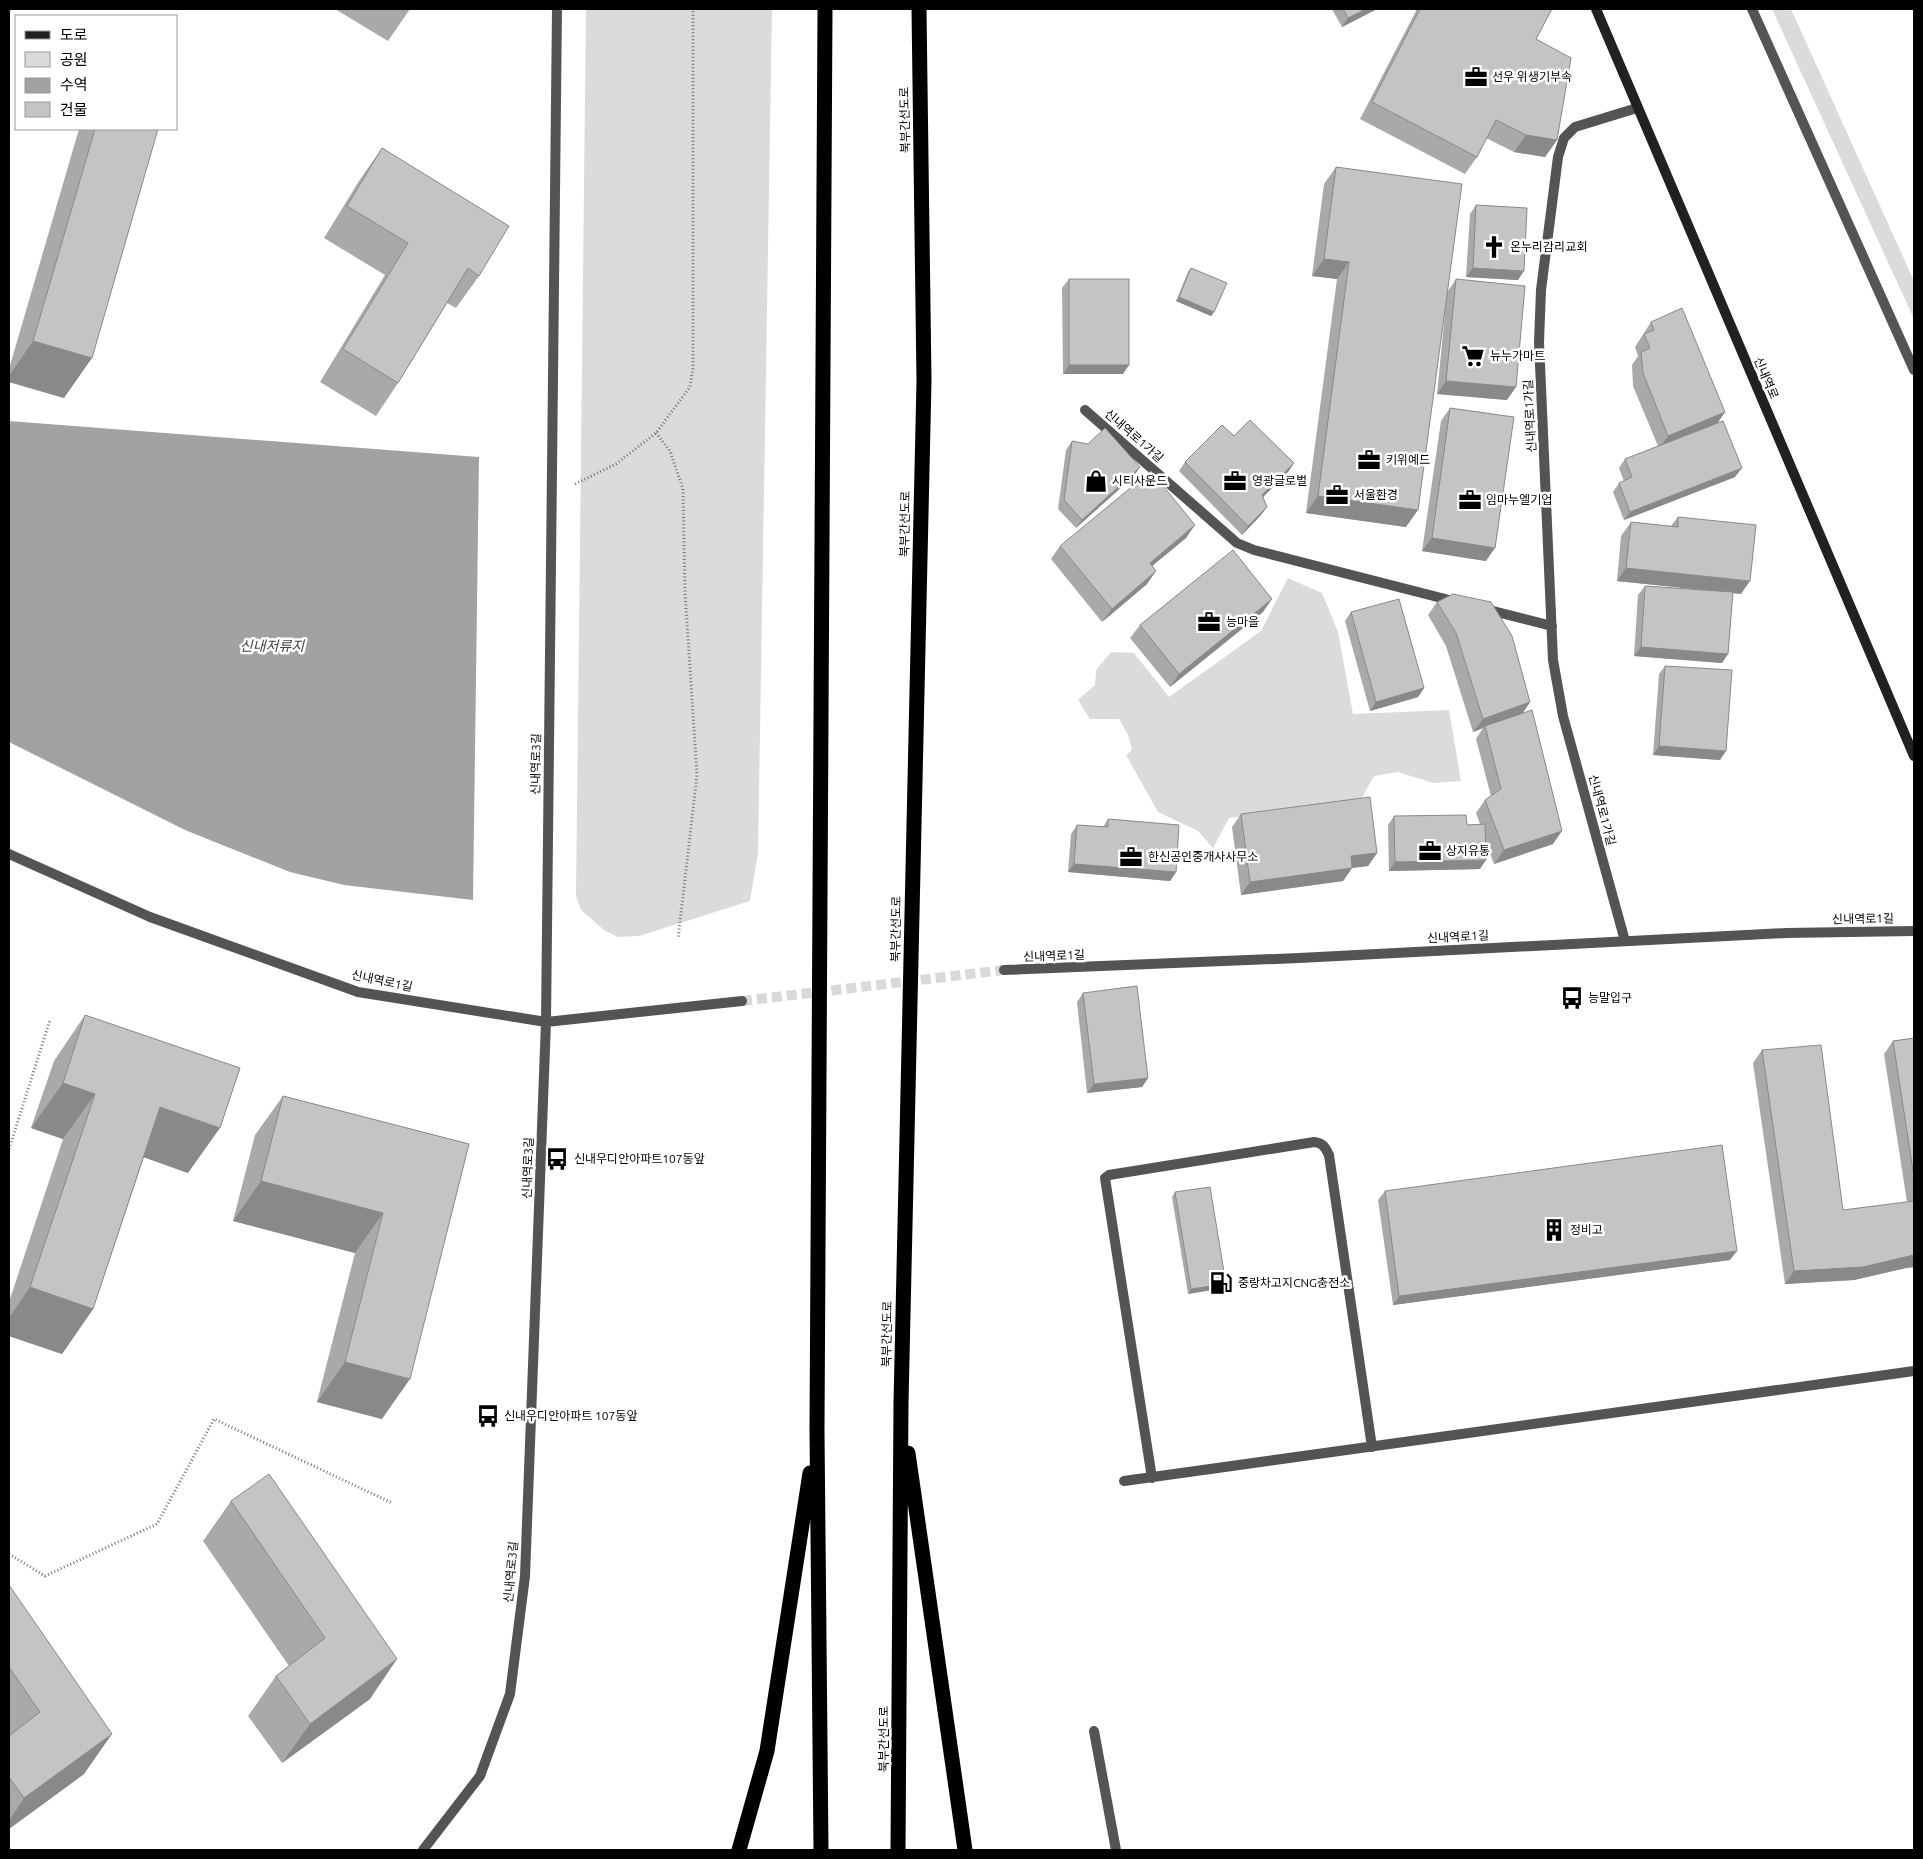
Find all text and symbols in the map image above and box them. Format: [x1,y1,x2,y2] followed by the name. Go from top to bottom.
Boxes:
[15,15,178,130] legend
[60,26,88,43] text: 도로
[60,51,88,68] text: 공원
[1463,64,1489,90] office icon: 선우 위생기부속
[1492,70,1572,83] place label: 선우 위생기부속
[60,76,88,93] text: 수역
[897,87,912,153] street label: 북부간선도로
[60,101,88,118] text: 건물
[1481,234,1507,260] church icon: 온누리감리교회
[1510,240,1587,253] place label: 온누리감리교회
[1460,343,1486,369] supermarket icon: 뉴누가마트
[1490,349,1545,362] place label: 뉴누가마트
[1752,355,1781,401] street label: 신내역로
[1521,379,1538,453] street label: 신내역로1가길
[1103,407,1166,464] street label: 신내역로1가길
[1356,447,1382,473] office icon: 키위예드
[1386,453,1430,466] place label: 키위예드
[1083,468,1109,494] shop icon: 시티사운드
[1222,468,1248,494] office icon: 영광글로벌
[1112,474,1167,487] place label: 시티사운드
[1252,474,1307,487] place label: 영광글로벌
[1324,482,1350,508] office icon: 서울환경
[1457,487,1483,513] office icon: 임마누엘기업
[1354,488,1398,501] place label: 서울환경
[897,491,912,557] street label: 북부간선도로
[1486,493,1552,506] place label: 임마누엘기업
[1196,609,1222,635] office icon: 능마을
[1226,615,1259,628] place label: 능마을
[240,638,305,654] water label: 신내저류지
[528,733,543,795] street label: 신내역로3길
[1587,773,1618,847] street label: 신내역로1가길
[1417,838,1443,864] office icon: 상지유통
[1118,844,1144,870] office icon: 한신공인중개사사무소
[1446,844,1490,857] place label: 상지유통
[1148,850,1258,863] place label: 한신공인중개사사무소
[888,896,903,962] street label: 북부간선도로
[1832,911,1894,926] street label: 신내역로1길
[1427,928,1489,945] street label: 신내역로1길
[1023,948,1085,963] street label: 신내역로1길
[350,968,414,993] street label: 신내역로1길
[1559,985,1585,1011] bus stop icon: 능말입구
[1588,991,1632,1004] place label: 능말입구
[520,1137,535,1199] street label: 신내역로3길
[544,1146,570,1172] bus stop icon: 신내우디안아파트107동앞
[574,1152,705,1165] place label: 신내우디안아파트107동앞
[1541,1217,1567,1243] building icon: 정비고
[1570,1223,1603,1236] place label: 정비고
[1208,1270,1234,1296] fuel station icon: 중랑차고지CNG충전소
[1238,1276,1350,1289] place label: 중랑차고지CNG충전소
[879,1301,894,1367] street label: 북부간선도로
[475,1403,501,1429] bus stop icon: 신내우디안아파트 107동앞
[504,1409,637,1422] place label: 신내우디안아파트 107동앞
[501,1541,520,1603] street label: 신내역로3길
[877,1706,890,1772] street label: 북부간선도로

